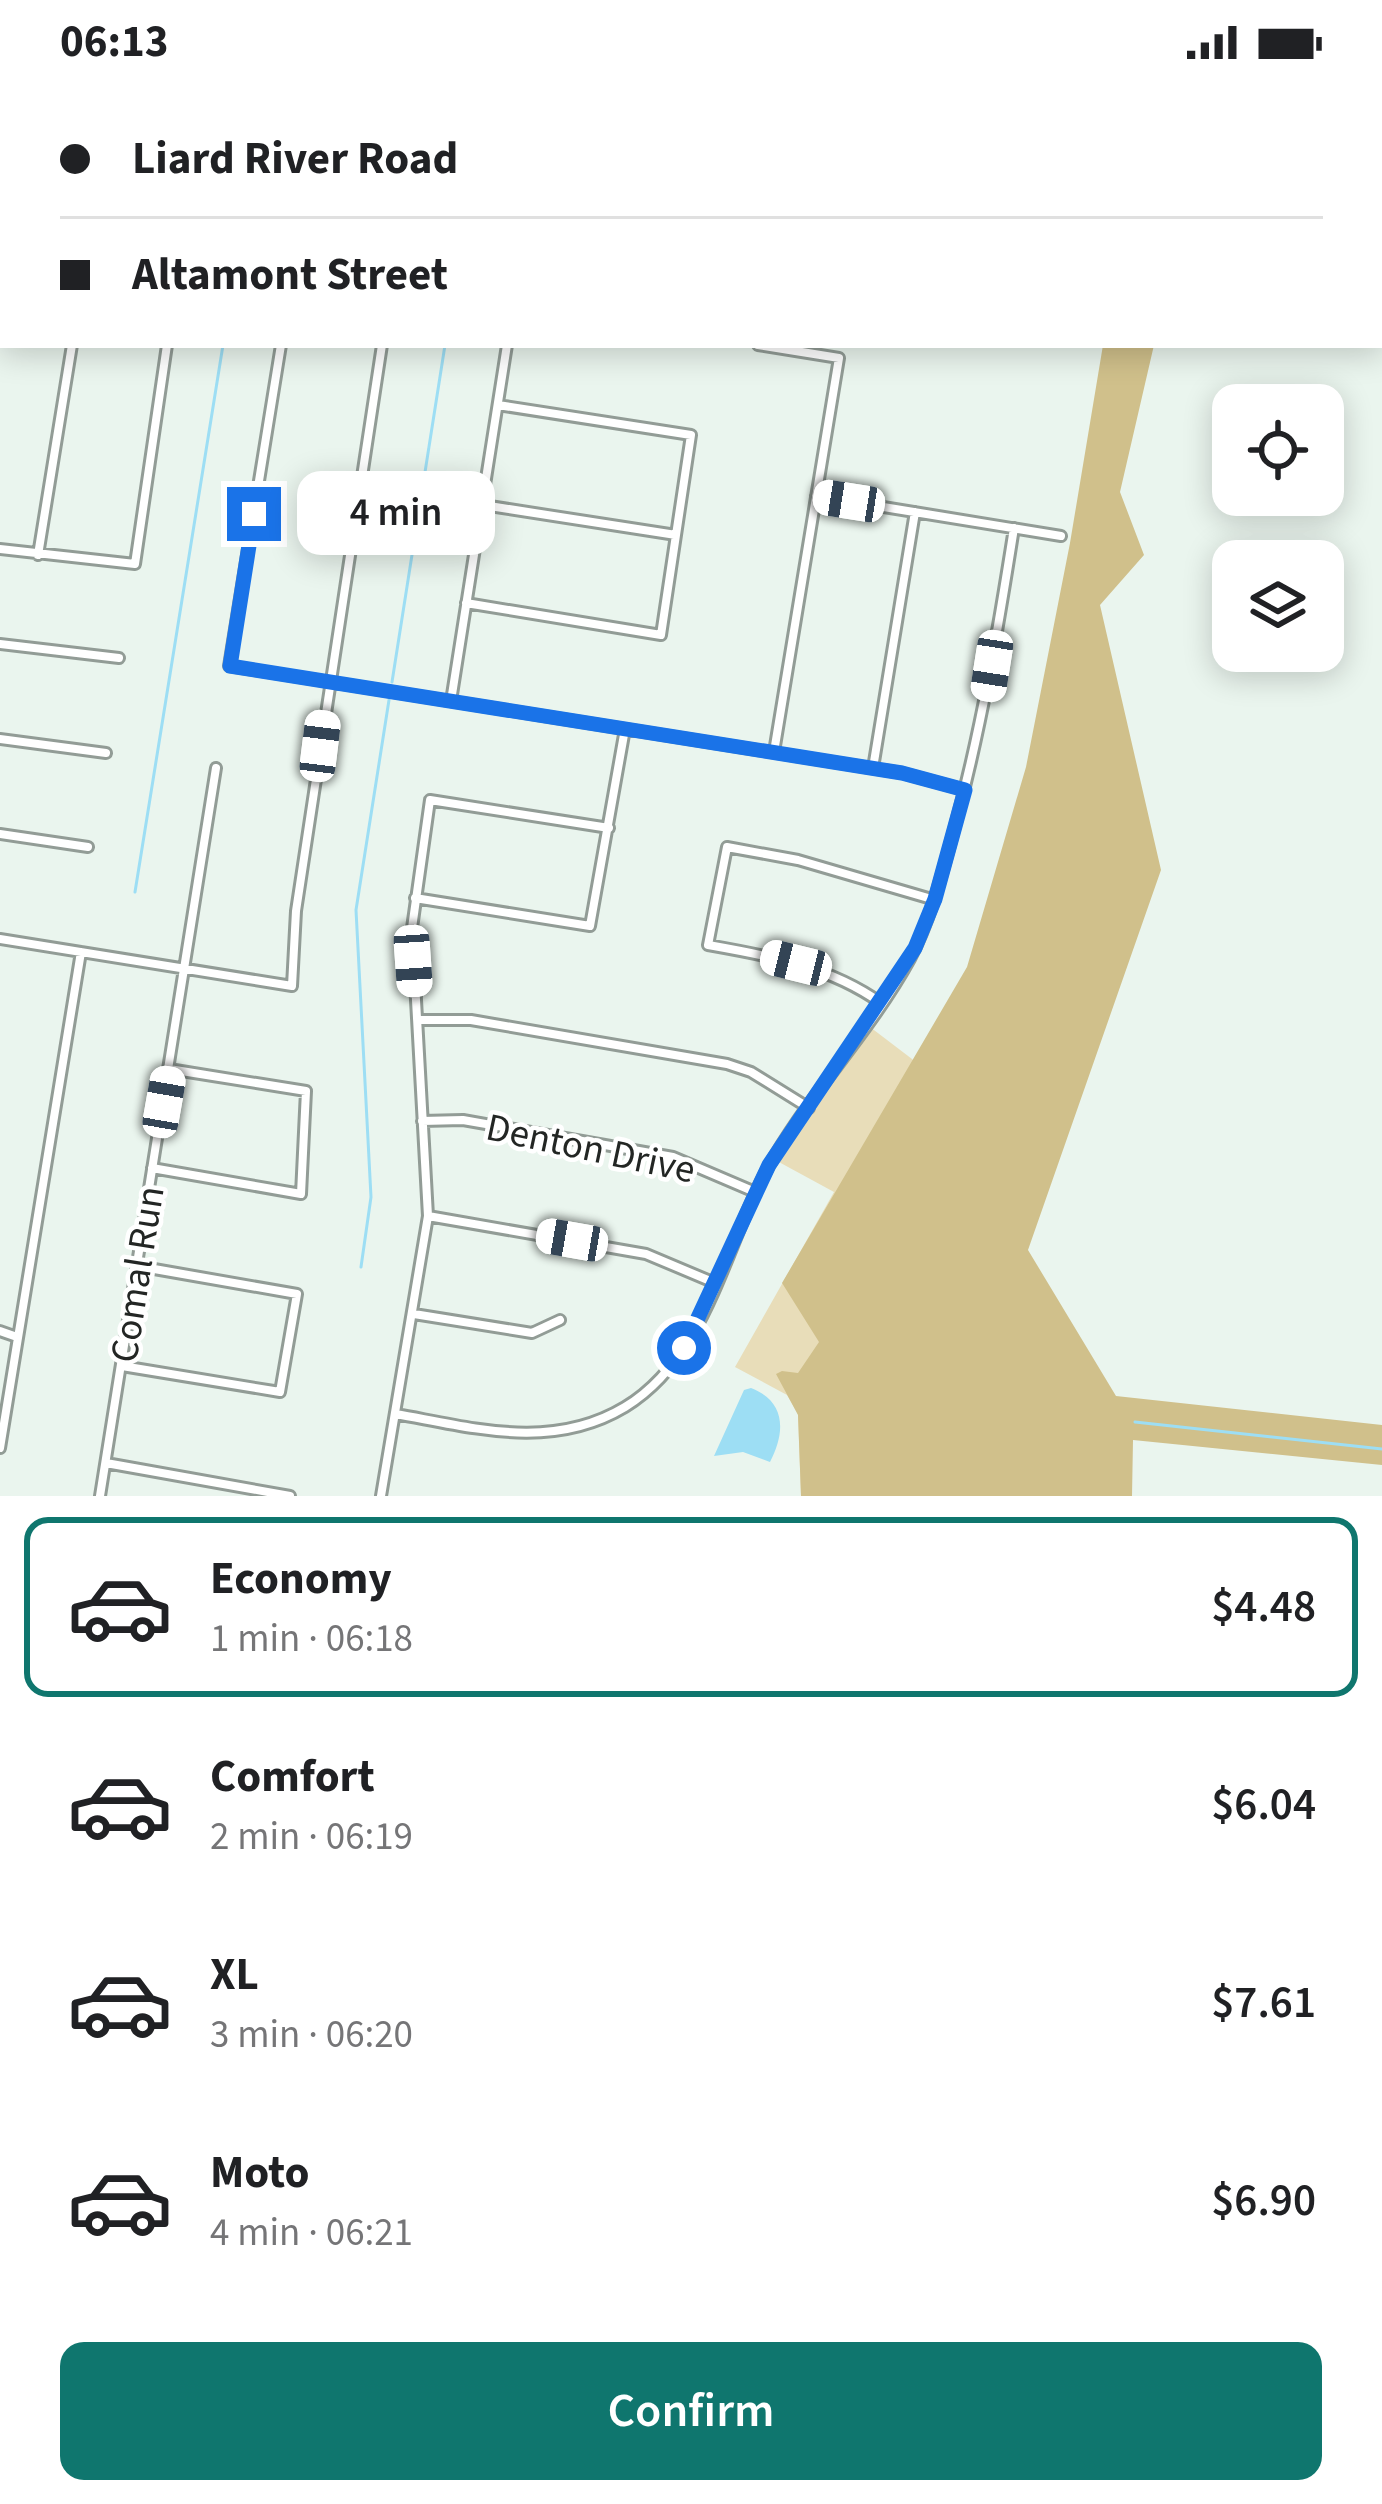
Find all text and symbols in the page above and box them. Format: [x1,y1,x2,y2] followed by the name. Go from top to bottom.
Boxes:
[60,10,169,74] text: 06:13
[132,127,458,191] text: Liard River Road
[132,243,448,307] text: Altamont Street
[1212,384,1344,672] map controls
[1212,384,1344,516] button: locate
[296,472,494,556] callout: 4 min
[811,478,887,524] car
[350,485,442,541] text: 4 min
[227,487,281,541] route end
[1212,540,1344,672] button: layers
[969,628,1015,704] car
[298,708,342,784] car
[393,924,433,998] car
[757,937,835,989] car
[140,1063,188,1141] car
[481,1100,700,1198] street label: Denton Drive
[96,1182,180,1367] street label: Comal Run
[533,1216,611,1264] car
[657,1321,711,1375] route start
[210,1547,392,1611] text: Economy
[66,1553,174,1661] icon: car
[1211,1575,1316,1639] text: $4.48
[210,1611,413,1667] text: 1 min · 06:18
[210,1745,375,1809] text: Comfort
[66,1751,174,1859] icon: car
[1211,1773,1316,1837] text: $6.04
[210,1809,413,1865] text: 2 min · 06:19
[210,1943,259,2007] text: XL
[66,1949,174,2057] icon: car
[1211,1971,1316,2035] text: $7.61
[210,2007,413,2063] text: 3 min · 06:20
[210,2141,309,2205] text: Moto
[66,2147,174,2255] icon: car
[1211,2169,1316,2233] text: $6.90
[210,2205,413,2261] text: 4 min · 06:21
[60,2342,1322,2480] button: Confirm

